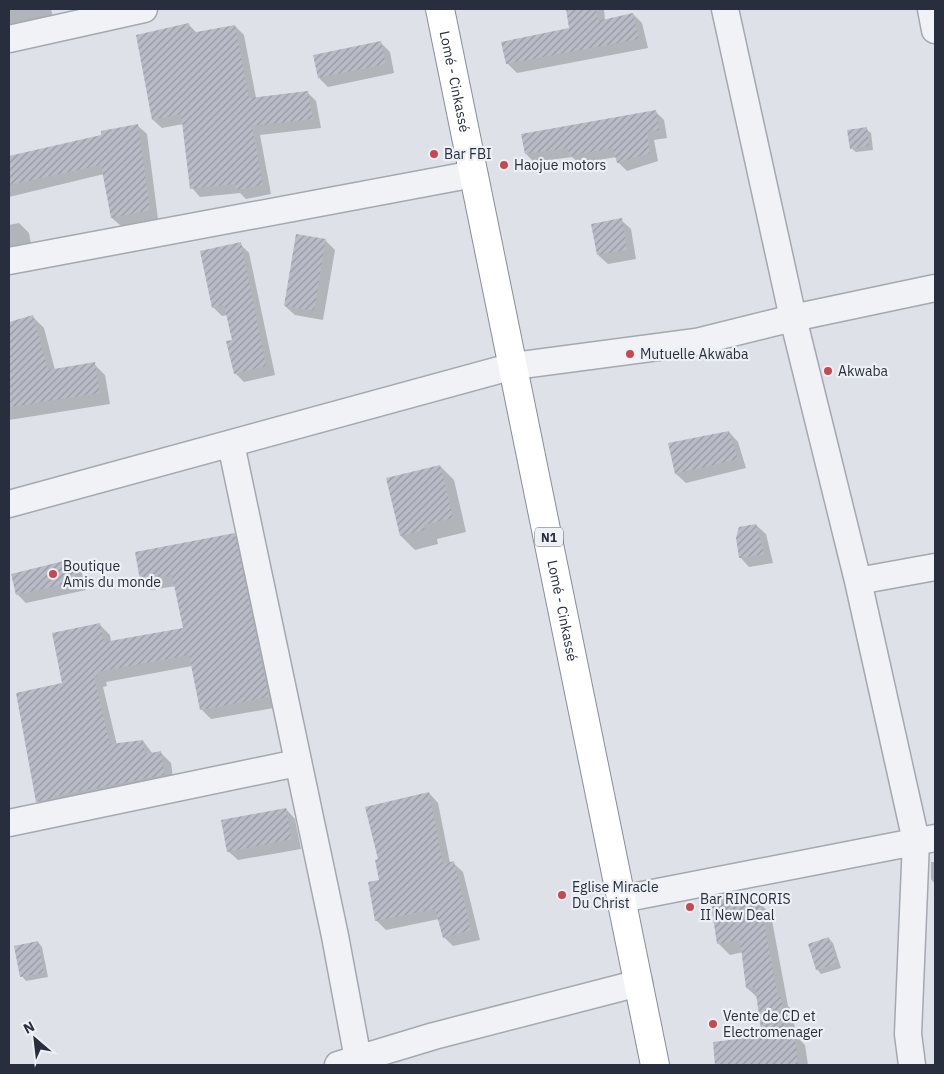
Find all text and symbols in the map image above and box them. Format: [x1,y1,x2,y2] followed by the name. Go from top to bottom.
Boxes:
[436,29,474,134] street label: Lomé - Cinkassé
[444,145,492,163] place label: Bar FBI
[428,148,440,160] marker: Bar FBI
[514,156,607,174] place label: Haojue motors
[498,159,510,171] marker: Haojue motors
[640,345,749,363] place label: Mutuelle Akwaba
[624,348,636,360] marker: Mutuelle Akwaba
[838,362,889,380] place label: Akwaba
[822,365,834,377] marker: Akwaba
[535,528,563,546] road number: N1
[63,557,161,591] place label: Boutique Amis du monde
[543,558,582,663] street label: Lomé - Cinkassé
[47,568,59,580] marker: Boutique Amis du monde
[572,878,659,912] place label: Eglise Miracle Du Christ
[556,889,568,901] marker: Eglise Miracle Du Christ
[700,890,791,924] place label: Bar RINCORIS II New Deal
[684,901,696,913] marker: Bar RINCORIS II New Deal
[723,1007,823,1041] place label: Vente de CD et Electromenager
[10,1014,60,1064] north arrow
[20,1017,38,1038] text: N
[707,1018,719,1030] marker: Vente de CD et Electromenager

